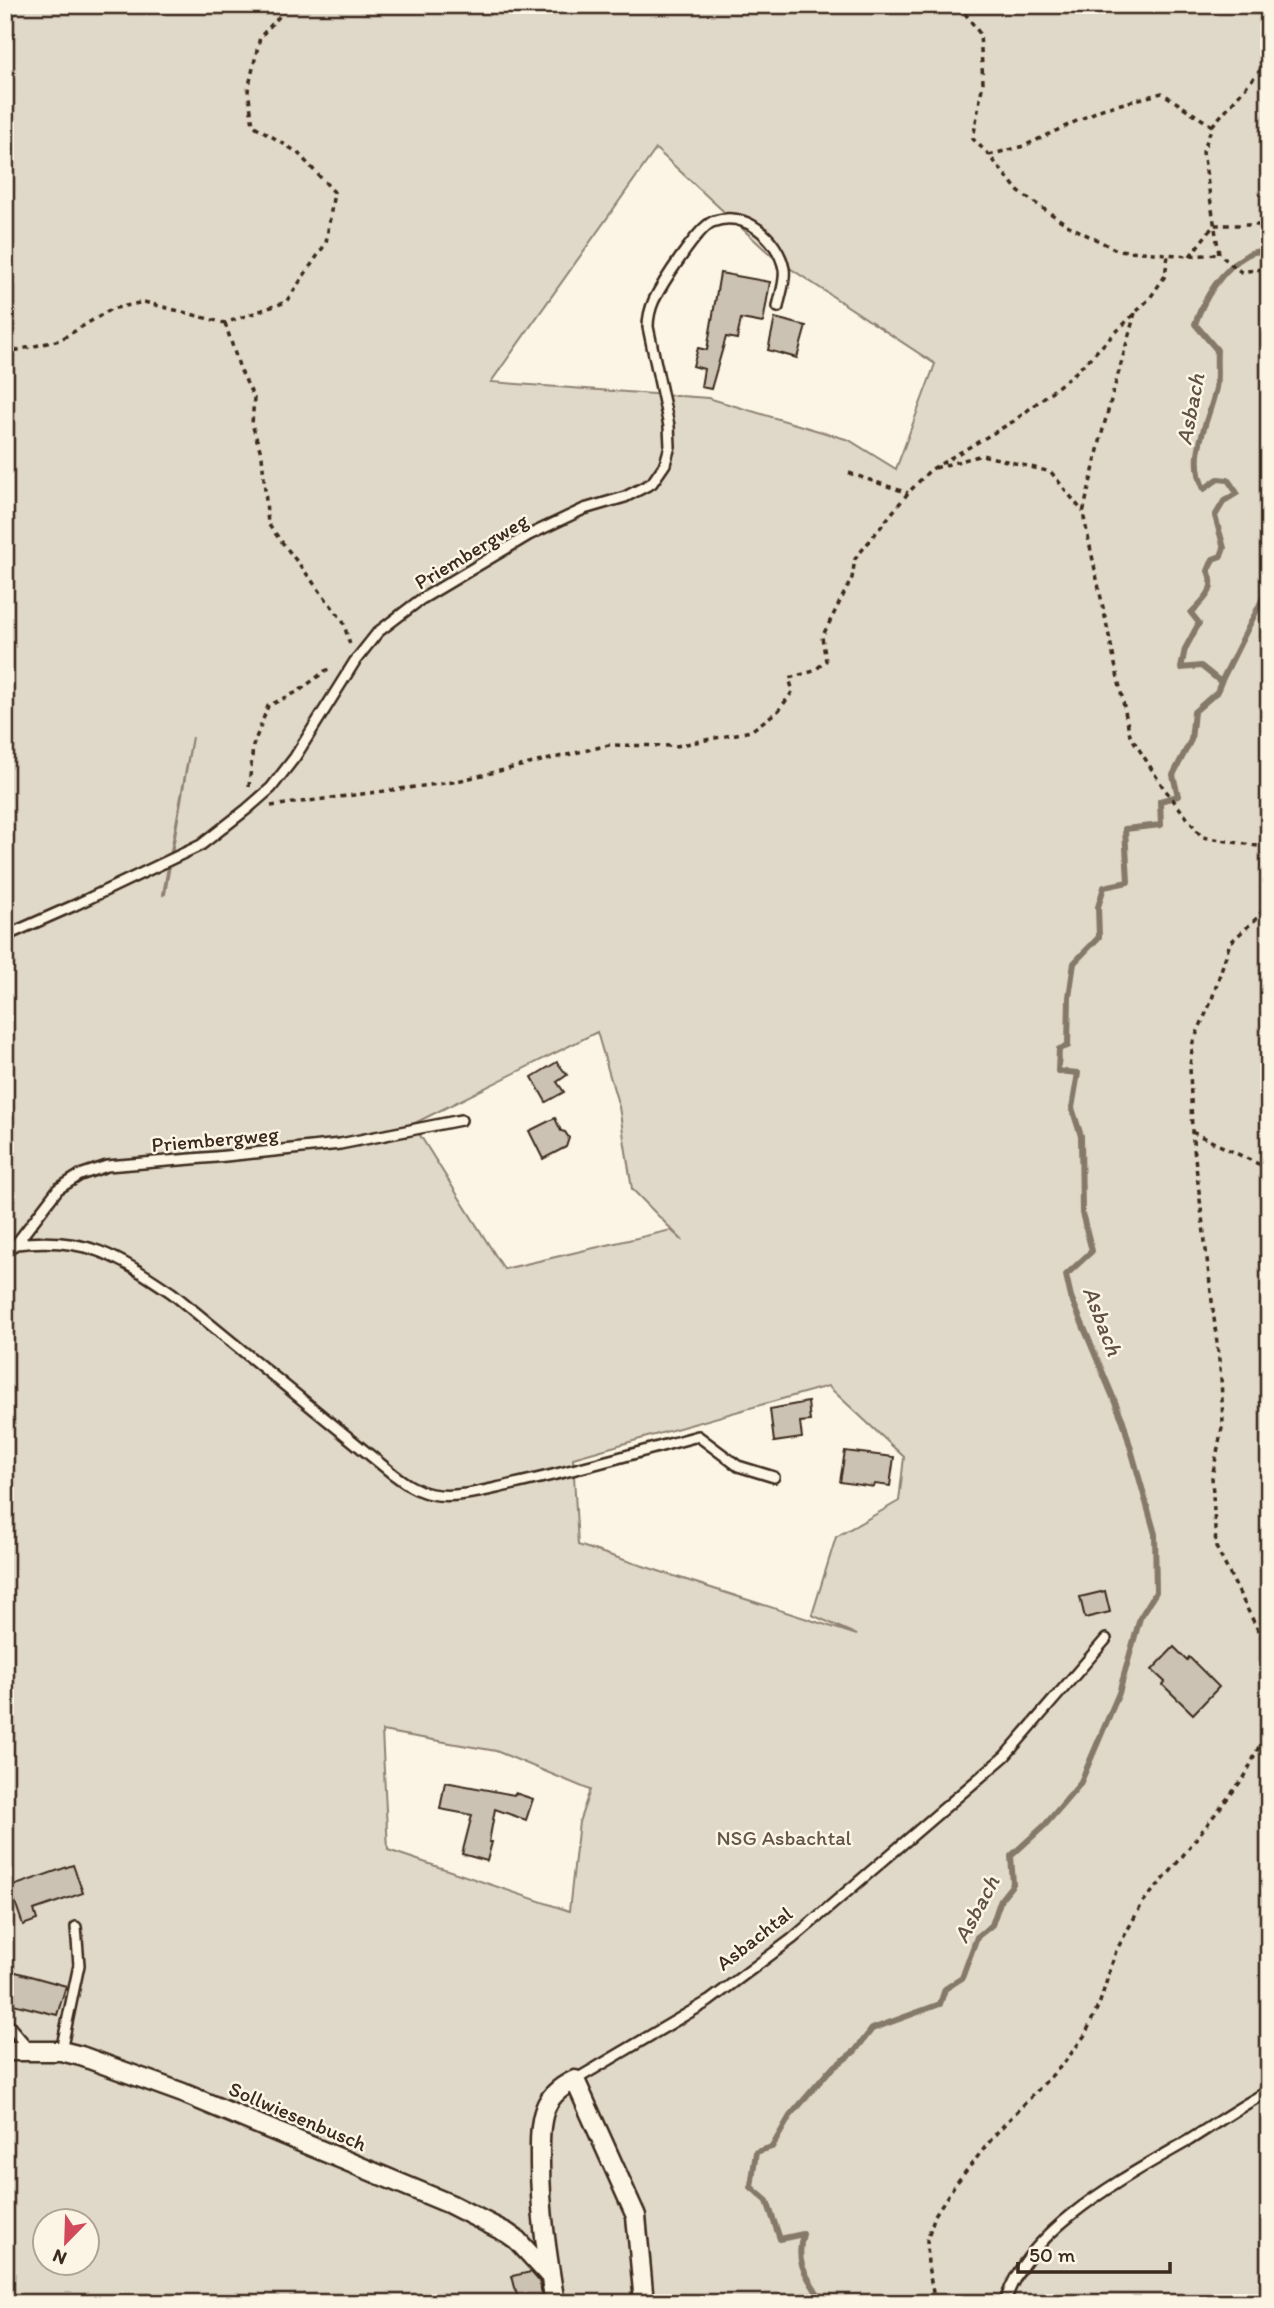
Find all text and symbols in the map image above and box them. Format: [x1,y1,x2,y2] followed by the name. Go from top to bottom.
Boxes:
[1169,370,1211,447] water label: Asbach
[410,507,532,595] street label: Priembergweg
[150,1121,280,1157] street label: Priembergweg
[1077,1282,1129,1360] water label: Asbach
[716,1825,852,1850] park label: NSG Asbachtal
[947,1870,1006,1947] water label: Asbach
[711,1900,797,1976] street label: Asbachtal
[225,2076,371,2156] street label: Sollwiesenbusch
[32,2206,102,2276] north arrow
[1018,2231,1171,2275] scale bar
[1029,2242,1076,2267] text: 50 m
[49,2244,70,2270] text: N

